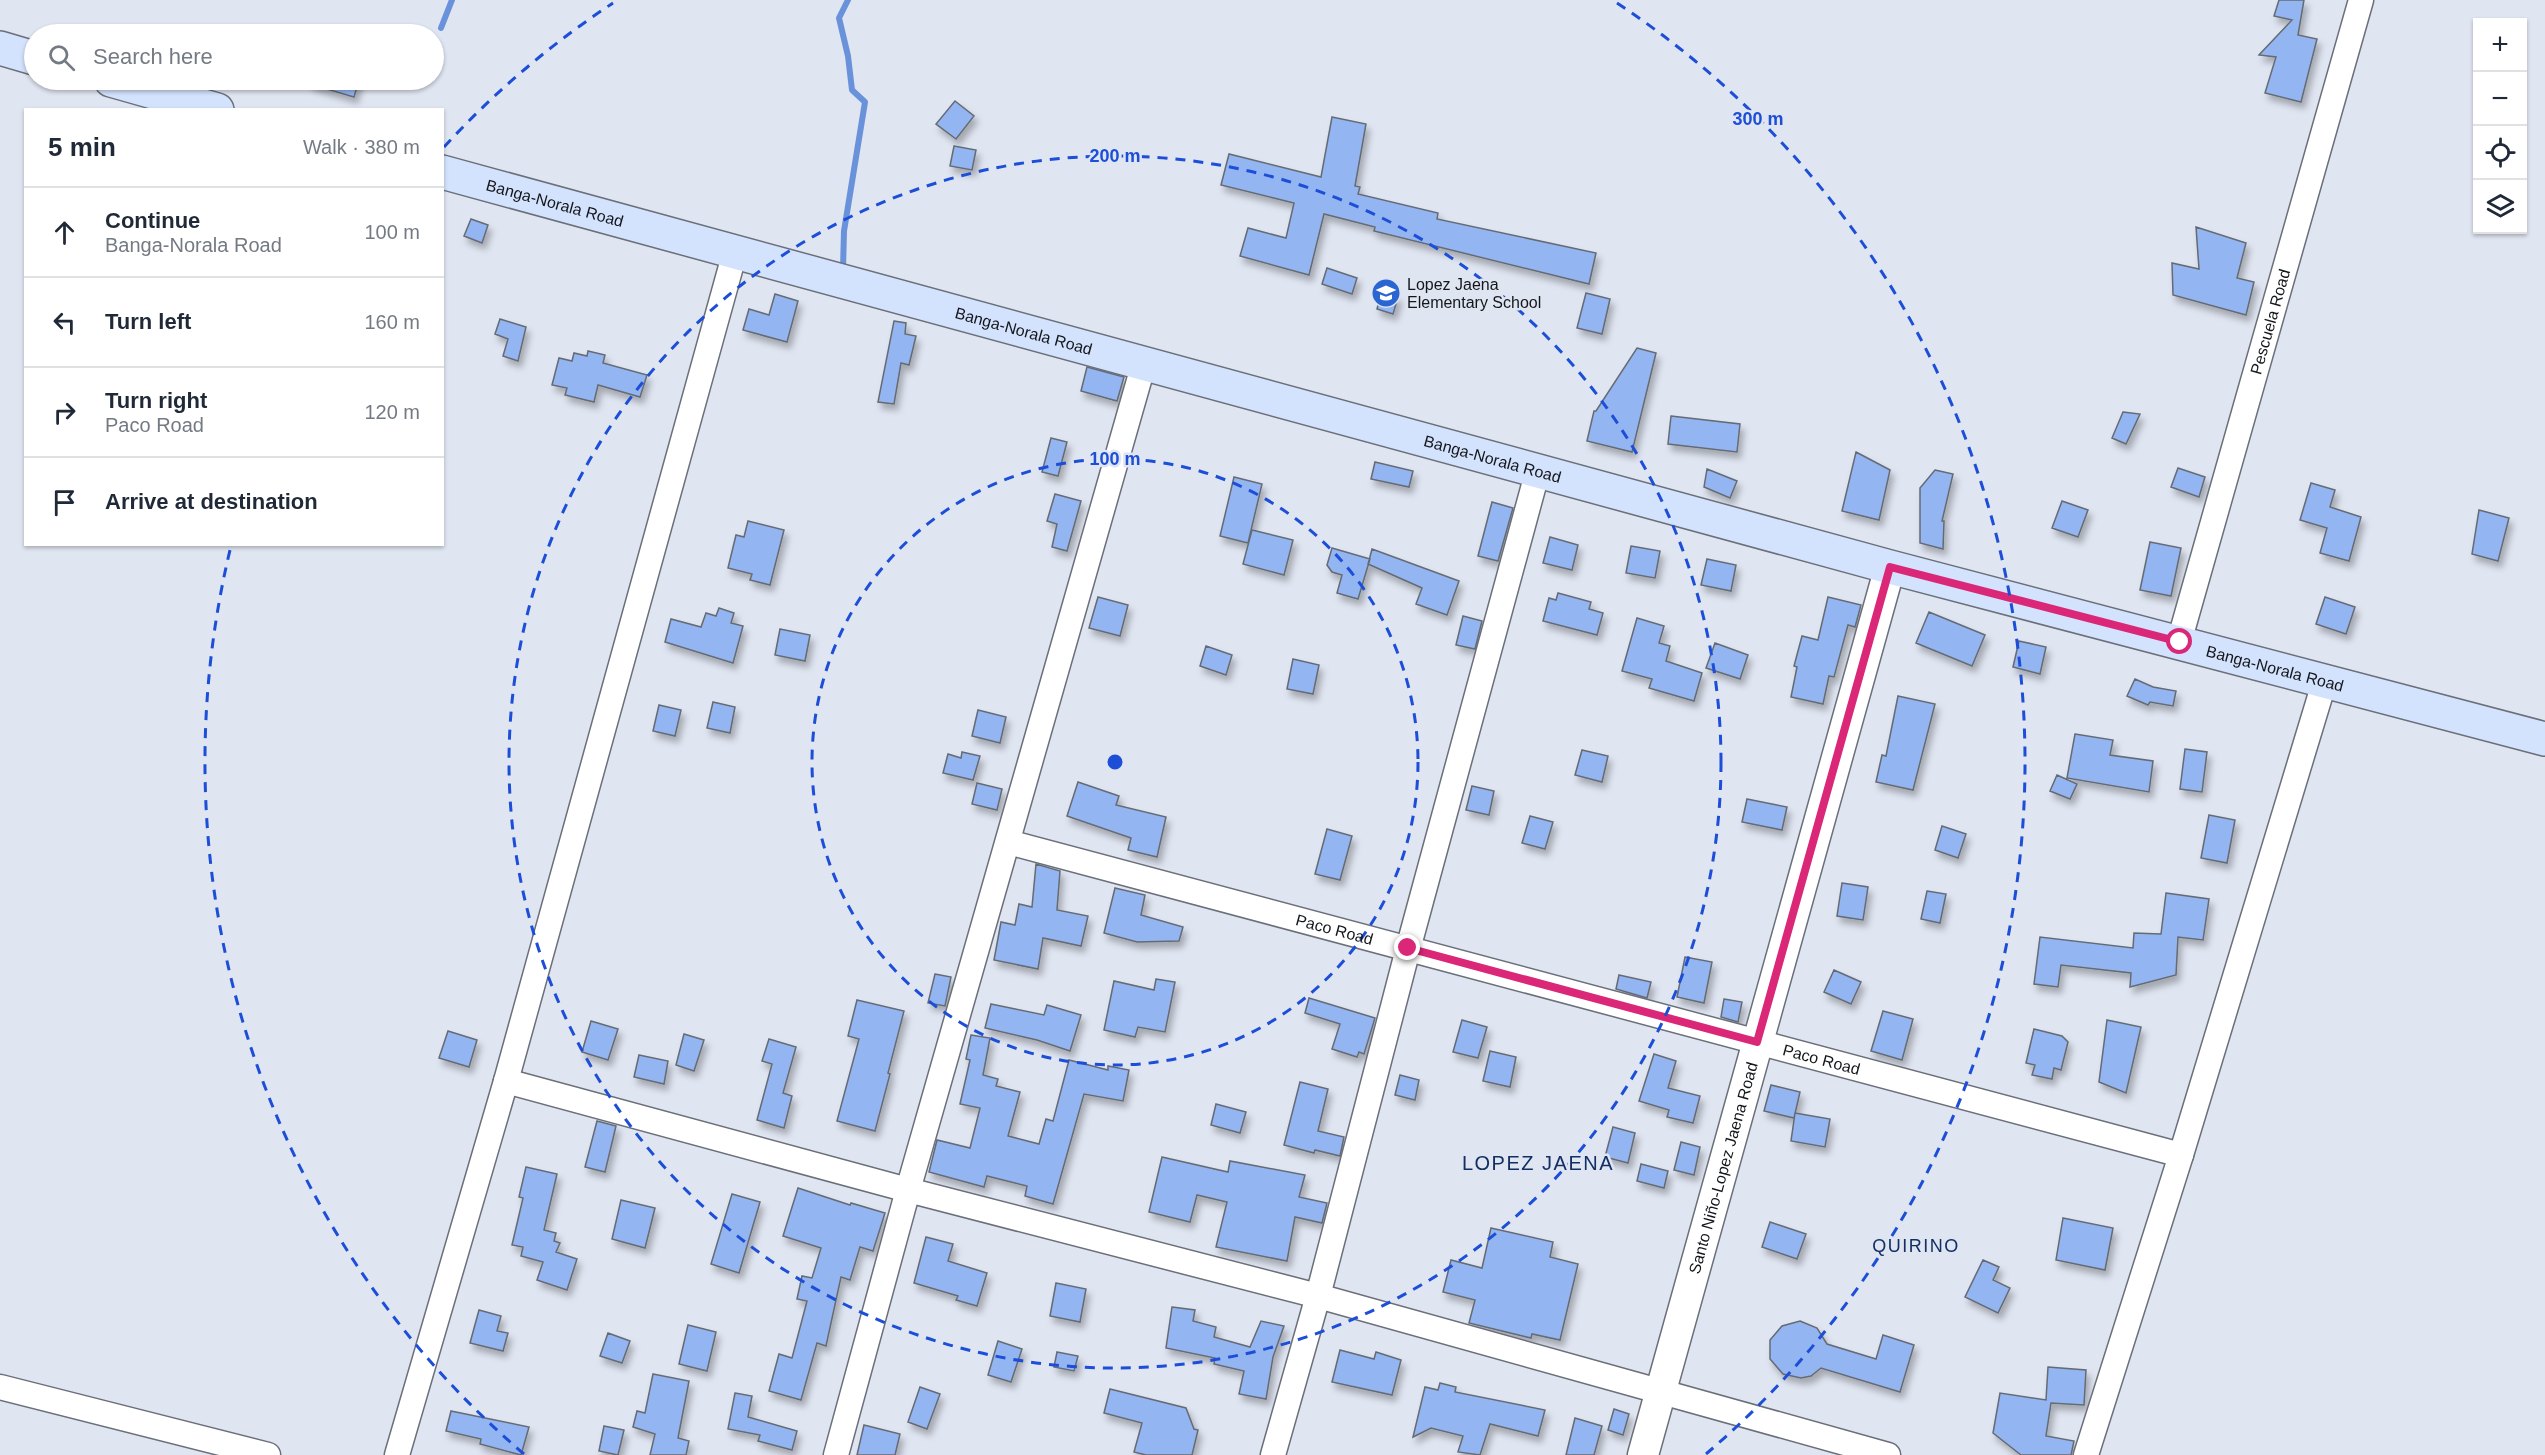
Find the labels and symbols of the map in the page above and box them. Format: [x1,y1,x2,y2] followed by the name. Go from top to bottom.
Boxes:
[1732,109,1784,129] text: 300 m
[1089,146,1141,166] text: 200 m
[484,176,625,230] street label: Banga-Norala Road
[2247,267,2293,376] street label: Pescuela Road
[1407,276,1541,311] place label: Lopez Jaena Elementary School
[1370,277,1402,309] school or university icon: Lopez Jaena Elementary School
[953,304,1094,358] street label: Banga-Norala Road
[1422,432,1563,486] street label: Banga-Norala Road
[1089,449,1141,469] text: 100 m
[2166,628,2192,654] route start
[2204,642,2346,695] street label: Banga-Norala Road
[1105,752,1125,772] centre of rings
[1294,911,1375,948] street label: Paco Road
[1394,934,1420,960] route end
[1781,1041,1862,1078] street label: Paco Road
[1686,1060,1761,1276] street label: Santo Niño-Lopez Jaena Road
[1462,1152,1614,1174] district label: LOPEZ JAENA
[1872,1236,1960,1256] district label: QUIRINO

